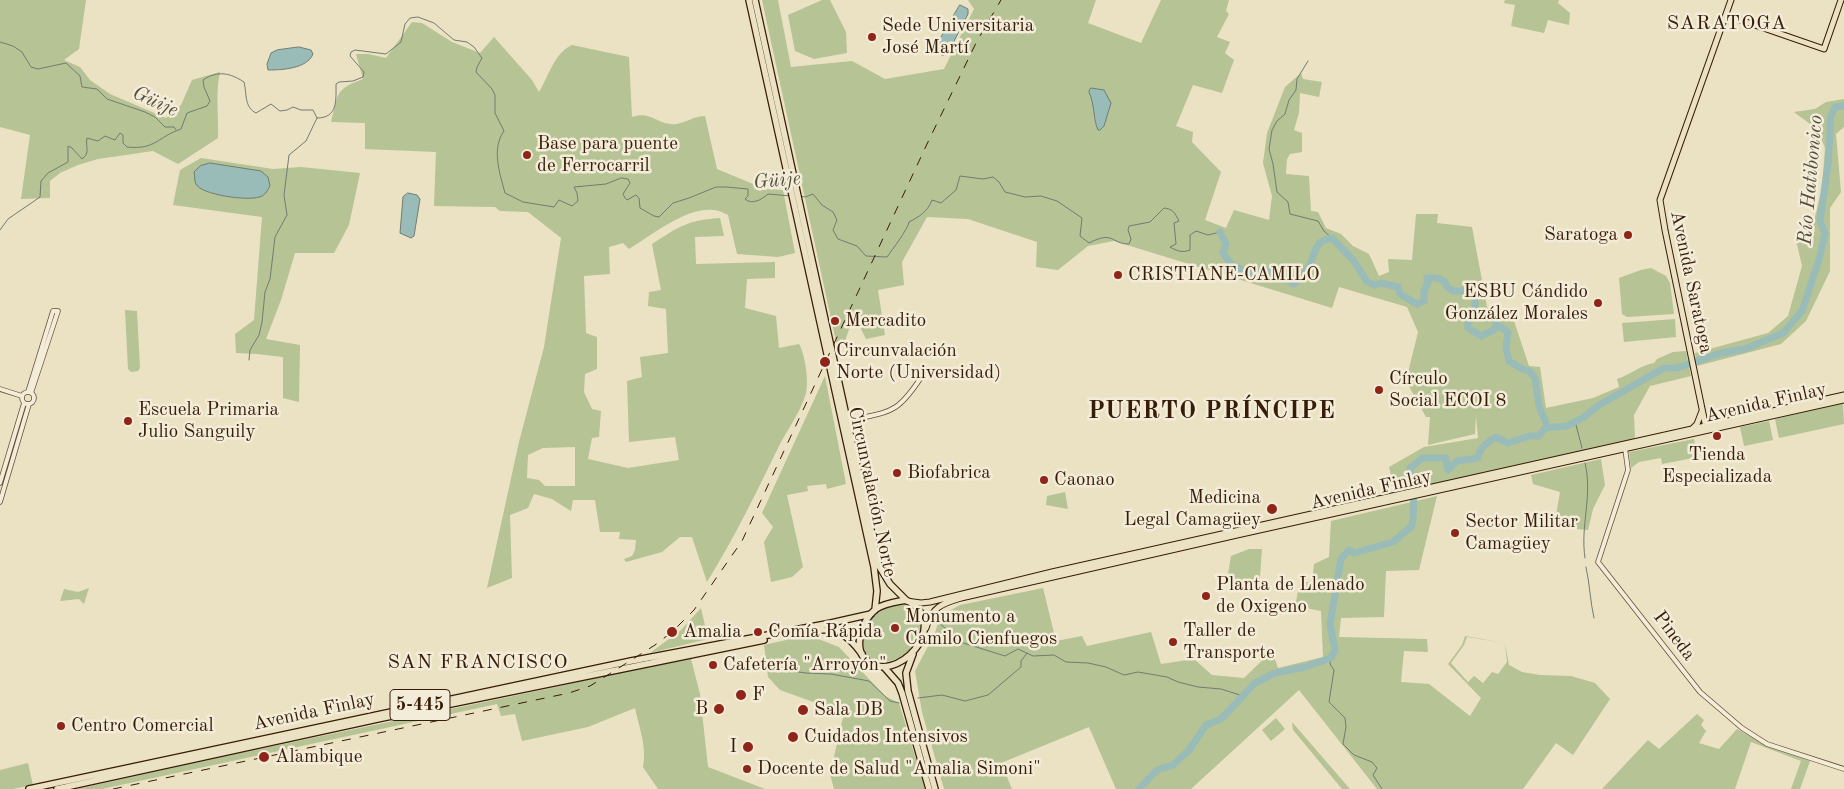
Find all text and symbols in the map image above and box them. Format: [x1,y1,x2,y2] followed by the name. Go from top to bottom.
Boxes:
[1666,12,1788,36] district label: SARATOGA
[882,15,1034,59] place label: Sede Universitaria José Martí
[866,31,878,43] marker: Sede Universitaria José Martí
[128,81,182,123] water label: Güije
[1793,114,1829,246] water label: Río Hatibonico
[537,133,678,177] place label: Base para puente de Ferrocarril
[521,149,533,161] marker: Base para puente de Ferrocarril
[752,167,802,195] water label: Güije
[1665,209,1717,355] street label: Avenida Saratoga
[1544,224,1618,246] place label: Saratoga
[1622,229,1634,241] marker: Saratoga
[1128,264,1320,286] place label: CRISTIANE-CAMILO
[1112,269,1124,281] marker: CRISTIANE-CAMILO
[1445,281,1588,325] place label: ESBU Cándido González Morales
[1592,297,1604,309] marker: ESBU Cándido González Morales
[845,310,926,332] place label: Mercadito
[829,315,841,327] marker: Mercadito
[836,340,1001,384] place label: Circunvalación Norte (Universidad)
[818,355,832,369] marker: Circunvalación Norte (Universidad)
[1389,368,1506,412] place label: Círculo Social ECOI 8
[1703,378,1829,428] street label: Avenida Finlay
[1373,384,1385,396] marker: Círculo Social ECOI 8
[1086,398,1338,426] district label: PUERTO PRÍNCIPE
[138,399,279,443] place label: Escuela Primaria Julio Sanguily
[843,405,901,579] street label: Circunvalación Norte
[122,415,134,427] marker: Escuela Primaria Julio Sanguily
[1711,430,1723,442] marker: Tienda Especializada
[1662,444,1772,488] place label: Tienda Especializada
[907,462,991,484] place label: Biofabrica
[1308,465,1434,515] street label: Avenida Finlay
[891,467,903,479] marker: Biofabrica
[1054,469,1115,491] place label: Caonao
[1038,474,1050,486] marker: Caonao
[1124,487,1261,531] place label: Medicina Legal Camagüey
[1265,502,1279,516] marker: Medicina Legal Camagüey
[1465,511,1578,555] place label: Sector Militar Camagüey
[1449,527,1461,539] marker: Sector Militar Camagüey
[1216,574,1365,618] place label: Planta de Llenado de Oxigeno
[1200,590,1212,602] marker: Planta de Llenado de Oxigeno
[905,606,1057,650] place label: Monumento a Camilo Cienfuegos
[1648,607,1700,665] street label: Pineda
[1183,620,1275,664] place label: Taller de Transporte
[683,621,742,643] place label: Amalia
[768,621,882,643] place label: Comía Rápida
[889,622,901,634] marker: Monumento a Camilo Cienfuegos
[665,625,679,639] marker: Amalia
[752,626,764,638] marker: Comía Rápida
[1167,636,1179,648] marker: Taller de Transporte
[386,651,570,675] district label: SAN FRANCISCO
[723,654,886,676] place label: Cafetería "Arroyón"
[707,659,719,671] marker: Cafetería "Arroyón"
[752,684,765,706] place label: F
[251,688,377,736] street label: Avenida Finlay
[734,688,748,702] marker: F
[390,690,450,720] road number: 5-445
[695,698,708,720] place label: B
[814,699,883,721] place label: Sala DB
[712,702,726,716] marker: B
[796,703,810,717] marker: Sala DB
[71,715,214,737] place label: Centro Comercial
[55,720,67,732] marker: Centro Comercial
[804,726,968,748] place label: Cuidados Intensivos
[786,730,800,744] marker: Cuidados Intensivos
[730,736,737,758] place label: I
[741,740,755,754] marker: I
[275,746,362,768] place label: Alambique
[257,750,271,764] marker: Alambique
[757,758,1041,780] place label: Docente de Salud "Amalia Simoni"
[741,763,753,775] marker: Docente de Salud "Amalia Simoni"

